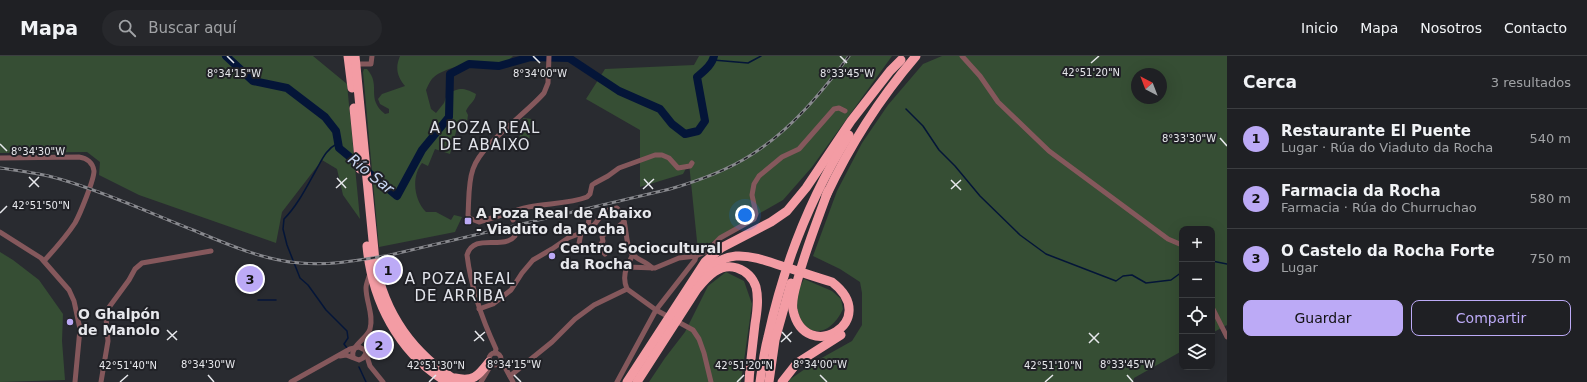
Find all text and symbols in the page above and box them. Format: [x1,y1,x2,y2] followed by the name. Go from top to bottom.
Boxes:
[102,10,382,46] search box
[20,17,78,39] text: Mapa
[116,17,138,39] icon: search
[148,19,237,37] text: Buscar aquí
[1301,20,1338,36] text: Inicio
[1360,20,1398,36] text: Mapa
[1420,20,1482,36] text: Nosotros
[1504,20,1567,36] text: Contacto
[1062,67,1120,78] text: 42°51'20"N
[207,68,261,79] text: 8°34'15"W
[513,68,567,79] text: 8°34'00"W
[820,68,874,79] text: 8°33'45"W
[1131,68,1167,104] north arrow
[1243,72,1297,92] text: Cerca
[1491,75,1571,90] text: 3 resultados
[430,119,540,154] district label: A POZA REAL DE ABAIXO
[1281,122,1471,140] text: Restaurante El Puente
[1251,131,1261,146] text: 1
[1529,131,1571,146] text: 540 m
[1162,133,1216,144] text: 8°33'30"W
[1281,140,1493,155] text: Lugar · Rúa do Viaduto da Rocha
[11,146,65,157] text: 8°34'30"W
[345,150,398,198] water label: Río Sar
[1281,182,1441,200] text: Farmacia da Rocha
[1251,191,1261,206] text: 2
[1529,191,1571,206] text: 580 m
[12,200,70,211] text: 42°51'50"N
[1281,200,1477,215] text: Farmacia · Rúa do Churruchao
[476,205,652,237] place label: A Poza Real de Abaixo - Viaduto da Rocha
[735,205,755,225] your location
[463,216,473,226] marker: A Poza Real de Abaixo - Viaduto da Rocha
[1179,226,1215,370] map controls
[1179,226,1215,262] button: +
[560,240,721,272] place label: Centro Sociocultural da Rocha
[1281,242,1495,260] text: O Castelo da Rocha Forte
[547,251,557,261] marker: Centro Sociocultural da Rocha
[1251,251,1261,266] text: 3
[1529,251,1571,266] text: 750 m
[375,255,401,285] pin: 1
[1281,260,1318,275] text: Lugar
[1179,262,1215,298] button: −
[237,264,263,294] pin: 3
[405,270,515,305] district label: A POZA REAL DE ARRIBA
[1179,298,1215,334] button: locate
[1243,300,1403,336] button: Guardar
[1411,300,1571,336] button: Compartir
[78,306,160,338] place label: O Ghalpón de Manolo
[65,317,75,327] marker: O Ghalpón de Manolo
[366,330,392,360] pin: 2
[1179,334,1215,370] button: layers
[181,359,235,370] text: 8°34'30"W
[487,359,541,370] text: 8°34'15"W
[793,359,847,370] text: 8°34'00"W
[1100,359,1154,370] text: 8°33'45"W
[99,360,157,371] text: 42°51'40"N
[407,360,465,371] text: 42°51'30"N
[715,360,773,371] text: 42°51'20"N
[1024,360,1082,371] text: 42°51'10"N

